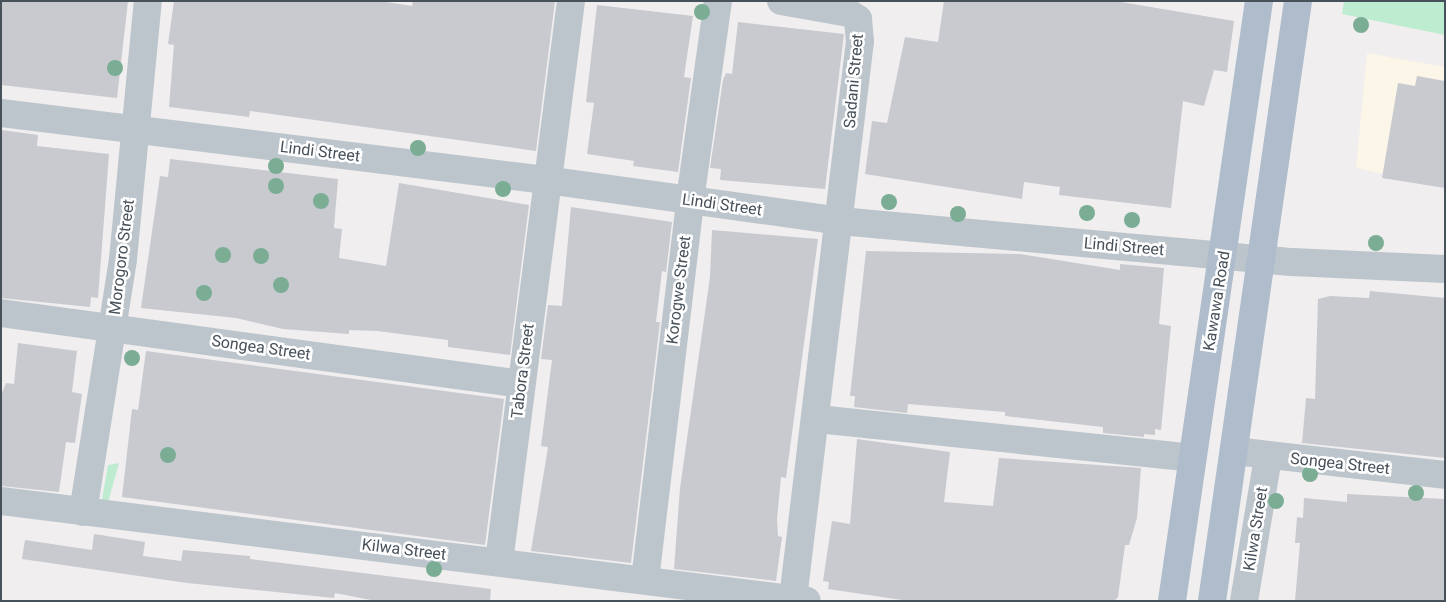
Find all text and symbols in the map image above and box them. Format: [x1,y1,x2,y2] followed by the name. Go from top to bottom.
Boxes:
[840,33,868,129] street label: Sadani Street
[279,138,361,166] street label: Lindi Street
[681,190,763,220] street label: Lindi Street
[105,198,139,316] street label: Morogoro Street
[1083,234,1165,260] street label: Lindi Street
[663,235,695,345] street label: Korogwe Street
[1200,250,1234,352] street label: Kawawa Road
[508,322,538,420] street label: Tabora Street
[210,332,312,364] street label: Songea Street
[1289,449,1391,479] street label: Songea Street
[1240,486,1272,572] street label: Kilwa Street
[361,535,447,565] street label: Kilwa Street

